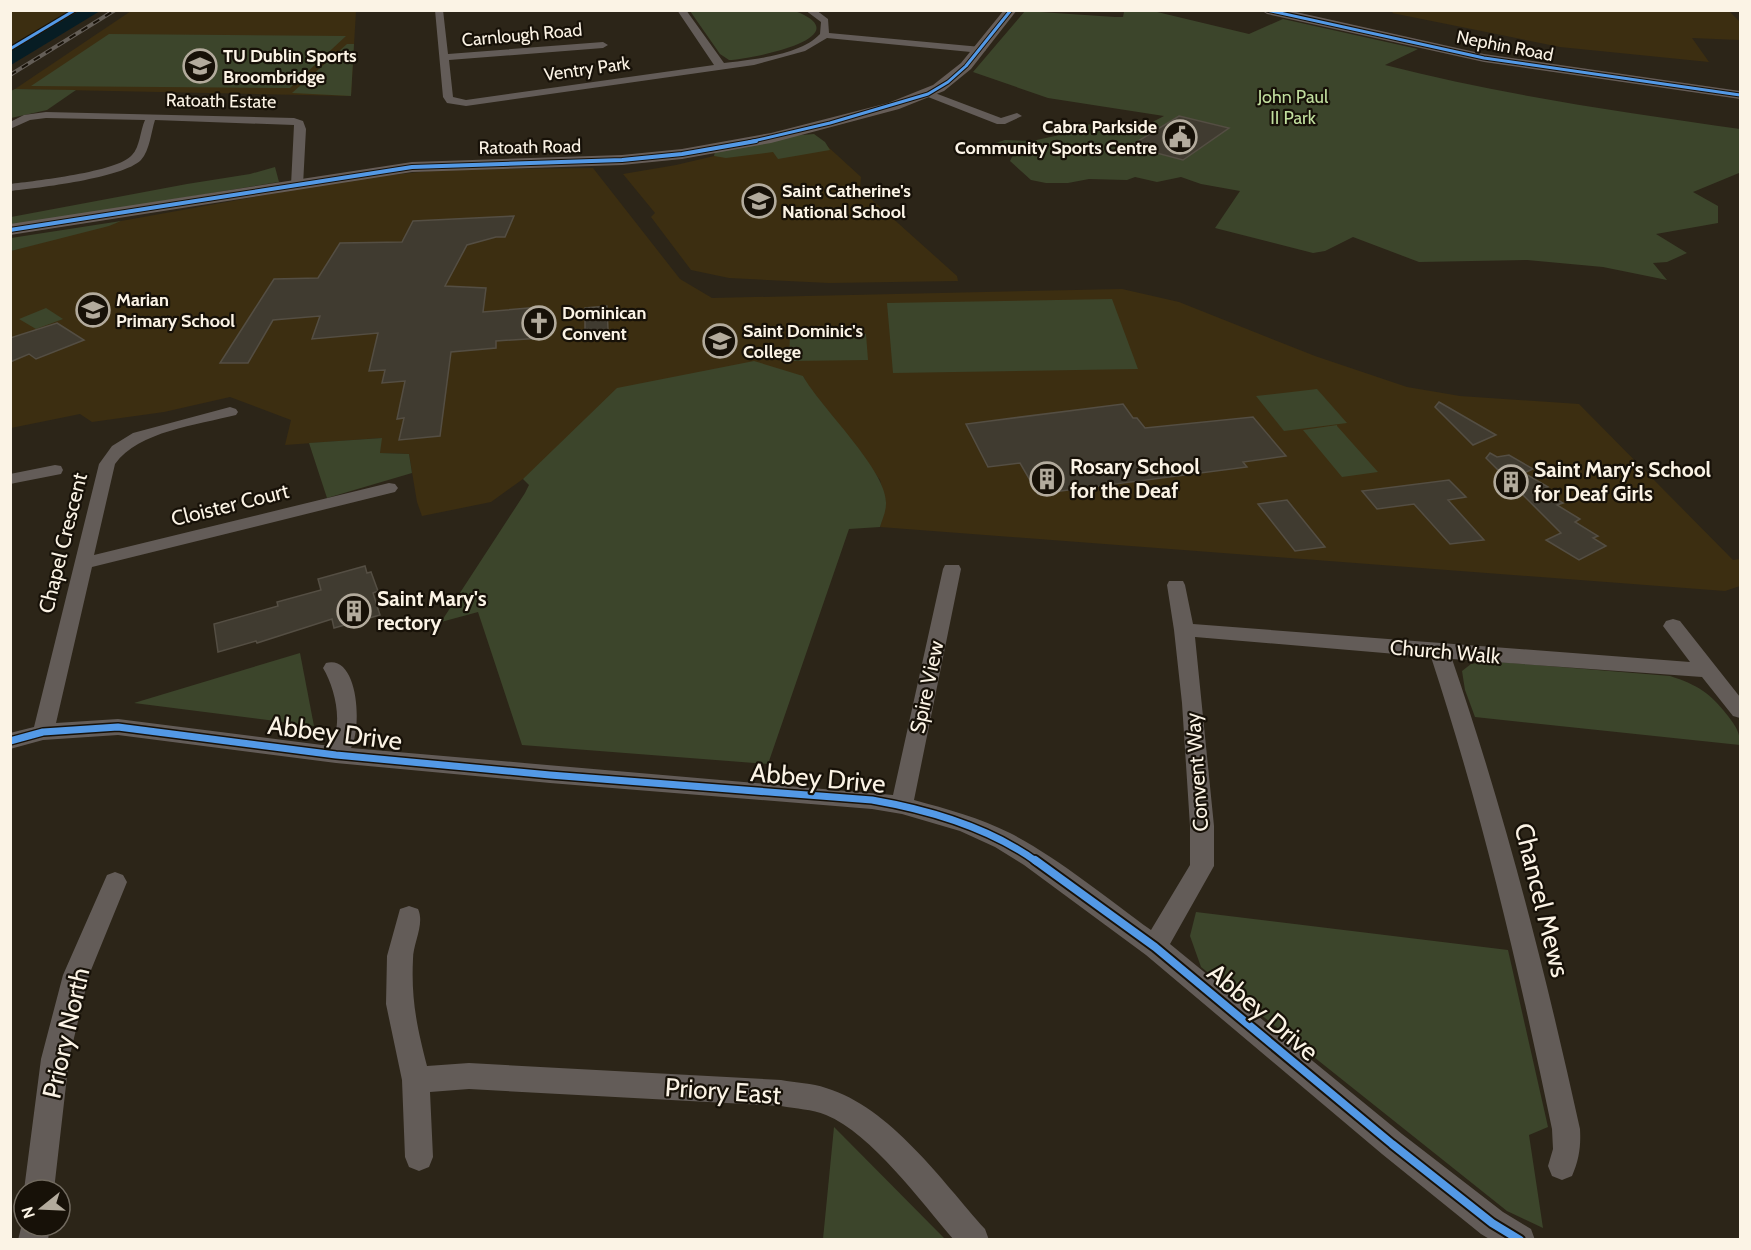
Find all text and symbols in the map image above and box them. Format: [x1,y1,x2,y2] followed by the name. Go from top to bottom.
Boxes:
[461,19,583,51] street label: Carnlough Road
[1455,26,1555,66] street label: Nephin Road
[223,45,357,88] place label: TU Dublin Sports Broombridge
[182,48,218,84] school or university icon: TU Dublin Sports Broombridge
[543,52,632,86] street label: Ventry Park
[1257,86,1329,129] park label: John Paul II Park
[166,89,276,113] street label: Ratoath Estate
[955,116,1157,159] place label: Cabra Parkside Community Sports Centre
[1162,119,1198,155] public building icon: Cabra Parkside Community Sports Centre
[479,135,581,159] street label: Ratoath Road
[782,180,911,223] place label: Saint Catherine's National School
[741,183,777,219] school or university icon: Saint Catherine's National School
[116,289,235,332] place label: Marian Primary School
[75,292,111,328] school or university icon: Marian Primary School
[562,302,646,345] place label: Dominican Convent
[521,305,557,341] church icon: Dominican Convent
[743,320,863,363] place label: Saint Dominic's College
[702,323,738,359] school or university icon: Saint Dominic's College
[1070,454,1200,503] place label: Rosary School for the Deaf
[1534,457,1712,506] place label: Saint Mary's School for Deaf Girls
[1029,461,1065,497] building icon: Rosary School for the Deaf
[1493,464,1529,500] building icon: Saint Mary's School for Deaf Girls
[33,470,92,616] street label: Chapel Crescent
[168,478,291,531] street label: Cloister Court
[377,586,487,635] place label: Saint Mary's rectory
[336,593,372,629] building icon: Saint Mary's rectory
[1389,634,1502,669] street label: Church Walk
[904,638,949,736] street label: Spire View
[266,709,404,757] street label: Abbey Drive
[1180,711,1213,832] street label: Convent Way
[749,756,887,800] street label: Abbey Drive
[1507,820,1577,981] street label: Chancel Mews
[1201,956,1325,1068] street label: Abbey Drive
[35,965,97,1101] street label: Priory North
[664,1071,782,1111] street label: Priory East
[12,1178,72,1238] north arrow
[17,1204,39,1221] text: N

